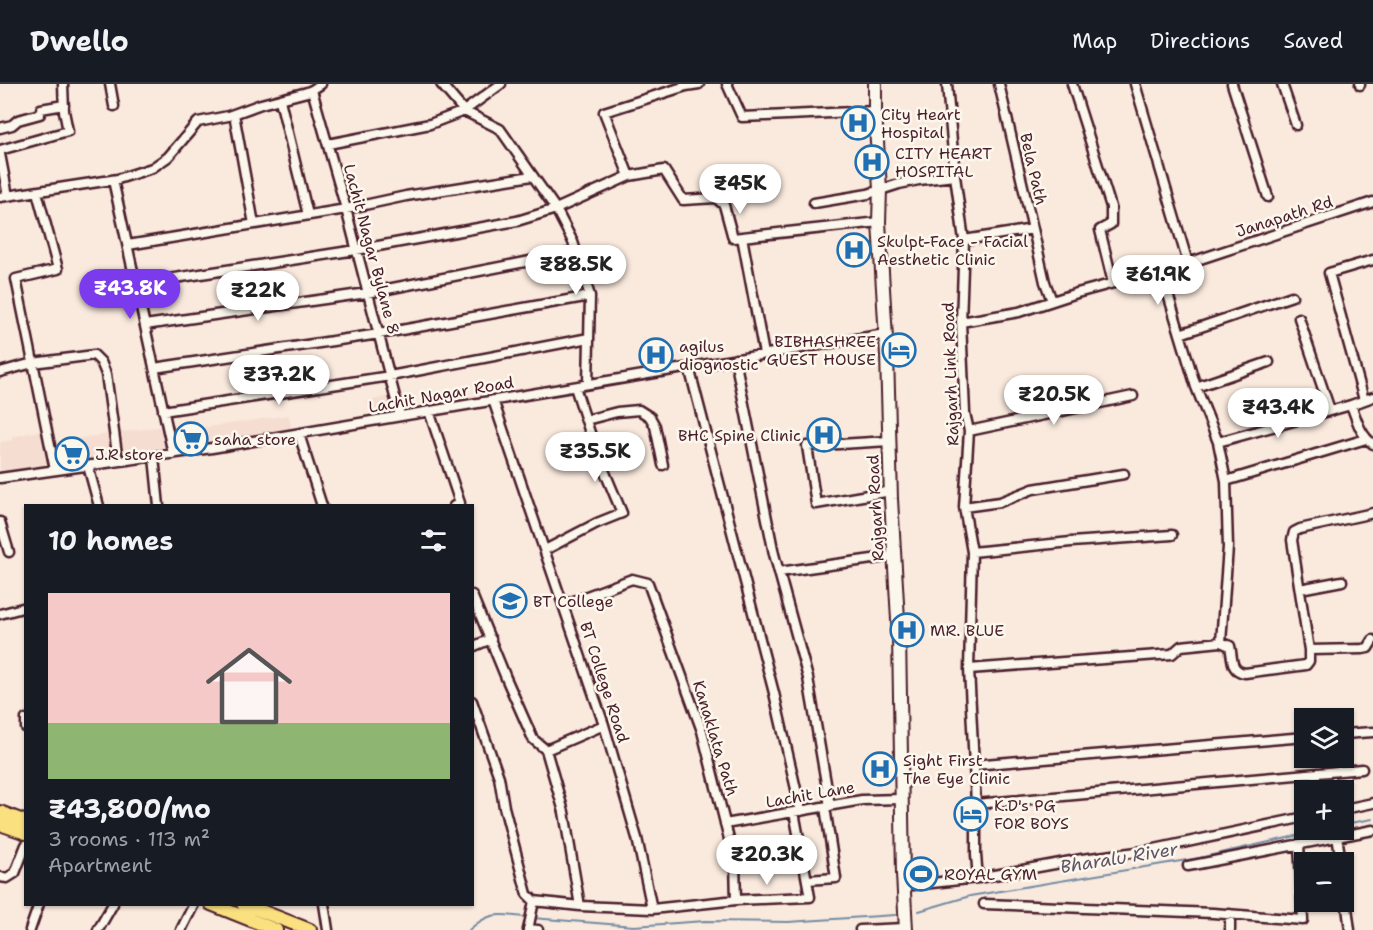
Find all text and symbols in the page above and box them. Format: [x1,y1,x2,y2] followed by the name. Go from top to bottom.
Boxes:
[30,22,129,60] text: Dwello
[1072,27,1117,55] text: Map
[1150,27,1250,55] text: Directions
[1283,27,1343,55] text: Saved
[881,104,961,143] place label: City Heart Hospital
[840,105,876,141] hospital icon: City Heart Hospital
[1015,131,1052,207] street label: Bela Path
[895,143,992,182] place label: CITY HEART HOSPITAL
[854,144,890,180] hospital icon: CITY HEART HOSPITAL
[339,161,404,337] street label: Lachit Nagar Bylane 8
[704,164,776,215] pin: ₹45K
[713,170,767,196] text: ₹45K
[1233,191,1335,242] street label: Janapath Rd
[877,231,1028,270] place label: Skulpt-Face - Facial Aesthetic Clinic
[836,232,872,268] hospital icon: Skulpt-Face - Facial Aesthetic Clinic
[527,245,625,296] pin: ₹88.5K
[539,251,613,277] text: ₹88.5K
[1109,255,1207,306] pin: ₹61.9K
[1125,261,1191,287] text: ₹61.9K
[81,269,179,320] pin: ₹43.8K
[222,271,294,322] pin: ₹22K
[93,275,167,301] text: ₹43.8K
[230,277,286,303] text: ₹22K
[937,302,964,446] street label: Rajgarh Link Road
[766,331,876,370] place label: BIBHASHREE GUEST HOUSE
[881,332,917,368] hotel icon: BIBHASHREE GUEST HOUSE
[679,336,759,375] place label: agilus diognostic
[638,337,674,373] hospital icon: agilus diognostic
[230,355,328,406] pin: ₹37.2K
[243,361,315,387] text: ₹37.2K
[367,371,515,418] street label: Lachit Nagar Road
[1005,375,1103,426] pin: ₹20.5K
[1018,381,1090,407] text: ₹20.5K
[1229,388,1327,439] pin: ₹43.4K
[1242,394,1314,420] text: ₹43.4K
[806,417,842,453] hospital icon: BHC Spine Clinic
[173,421,209,457] supermarket icon: saha store
[678,425,801,446] place label: BHC Spine Clinic
[214,429,296,450] place label: saha store
[546,432,644,483] pin: ₹35.5K
[54,436,90,472] supermarket icon: J.R store
[559,438,631,464] text: ₹35.5K
[95,444,163,465] place label: J.R store
[862,454,889,562] street label: Rajgarh Road
[48,523,173,558] text: 10 homes
[417,524,450,557] icon: filters
[492,583,528,619] school or university icon: BT College
[533,591,614,612] place label: BT College
[889,612,925,648] hospital icon: MR. BLUE
[575,619,634,745] street label: BT College Road
[930,620,1004,641] place label: MR. BLUE
[195,632,303,740] icon: home
[688,678,743,799] street label: Kanaklata Path
[1294,708,1354,912] map controls
[1294,708,1354,768] button: layers
[903,750,1010,789] place label: Sight First The Eye Clinic
[862,751,898,787] hospital icon: Sight First The Eye Clinic
[764,776,856,813] street label: Lachit Lane
[1294,780,1354,840] button: +
[48,791,211,826] text: ₹43,800/mo
[994,795,1069,834] place label: K.D's PG FOR BOYS
[953,796,989,832] hotel icon: K.D's PG FOR BOYS
[48,826,210,852] text: 3 rooms · 113 m²
[718,835,816,886] pin: ₹20.3K
[1058,837,1180,879] water label: Bharalu River
[730,841,804,867] text: ₹20.3K
[48,852,152,878] text: Apartment
[1294,852,1354,912] button: −
[903,856,939,892] sports icon: ROYAL GYM
[944,864,1037,885] place label: ROYAL GYM

